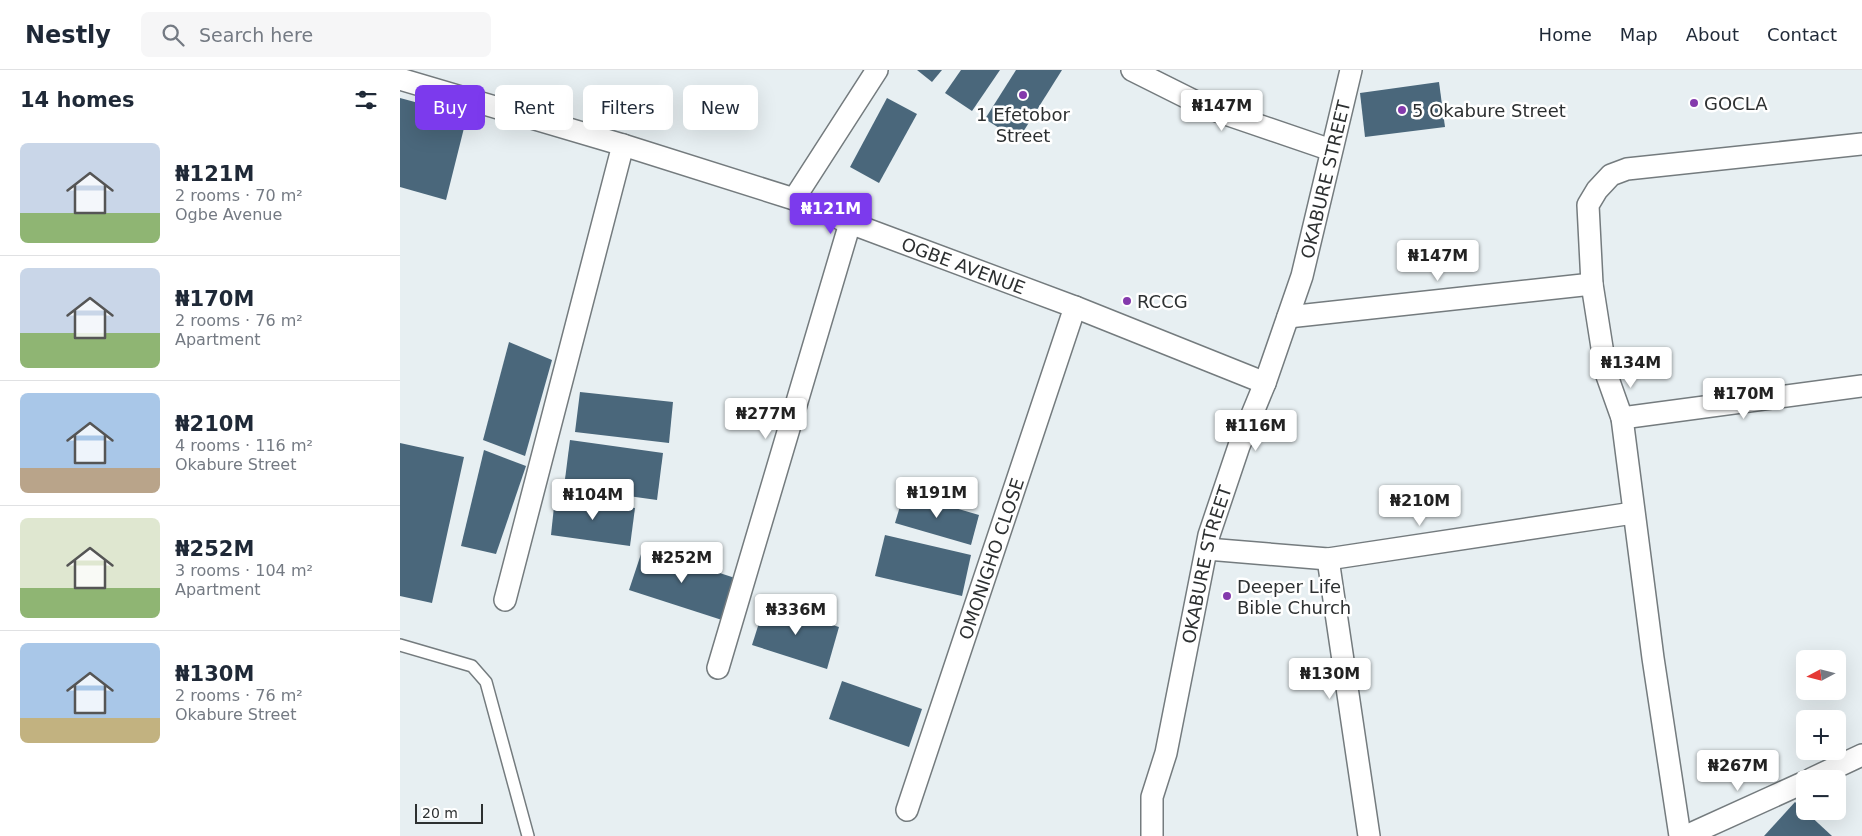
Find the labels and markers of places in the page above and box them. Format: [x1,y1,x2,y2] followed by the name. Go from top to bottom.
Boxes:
[1017,89,1029,101] marker: 1 Efetobor Street
[1187,90,1257,132] pin: ₦147M
[1704,93,1768,114] place label: GOCLA
[1688,97,1700,109] marker: GOCLA
[1412,100,1566,121] place label: 5 Okabure Street
[976,104,1071,146] place label: 1 Efetobor Street
[1396,104,1408,116] marker: 5 Okabure Street
[796,192,866,235] pin: ₦121M
[1403,240,1473,282] pin: ₦147M
[1137,291,1188,312] place label: RCCG
[1121,295,1133,307] marker: RCCG
[1596,346,1666,389] pin: ₦134M
[1709,378,1779,420] pin: ₦170M
[731,398,801,440] pin: ₦277M
[1221,410,1291,452] pin: ₦116M
[902,476,972,519] pin: ₦191M
[558,478,628,521] pin: ₦104M
[1385,484,1455,527] pin: ₦210M
[647,542,717,584] pin: ₦252M
[1237,576,1351,618] place label: Deeper Life Bible Church
[1221,590,1233,602] marker: Deeper Life Bible Church
[761,594,831,636] pin: ₦336M
[1295,658,1365,700] pin: ₦130M
[1703,750,1773,792] pin: ₦267M

